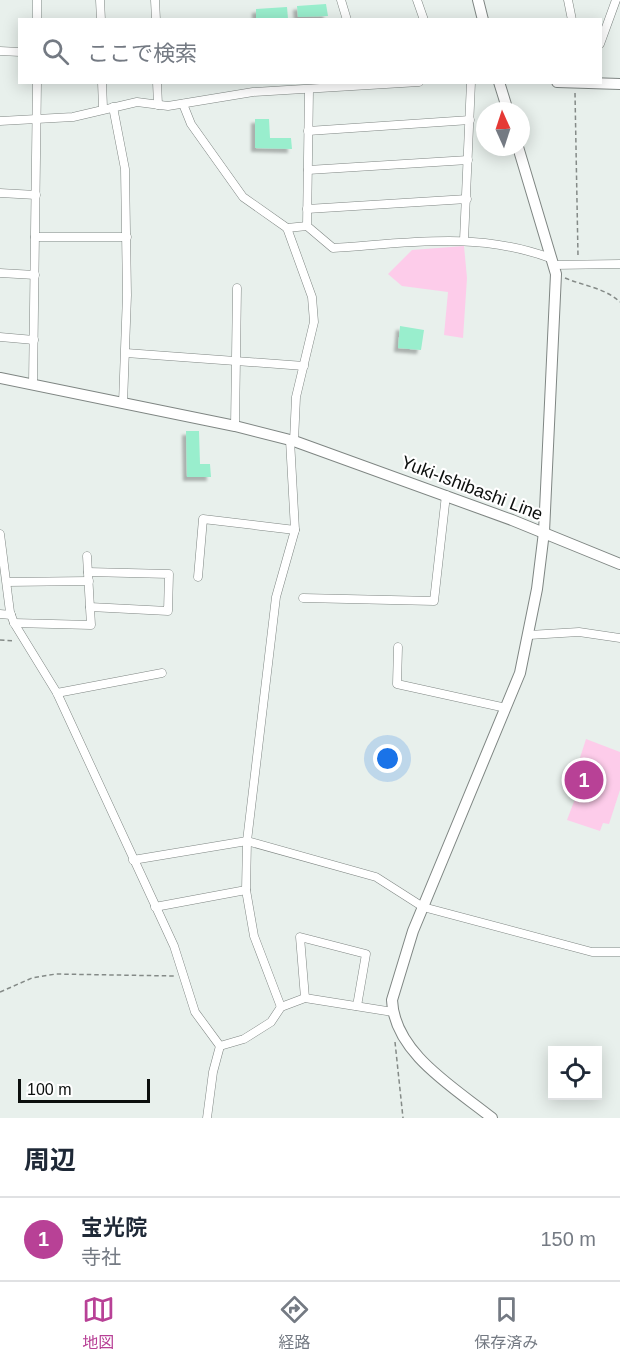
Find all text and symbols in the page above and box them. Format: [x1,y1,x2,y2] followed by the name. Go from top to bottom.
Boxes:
[18,18,602,84] search box
[39,35,72,68] icon: search
[87,41,197,66] text: ここで検索
[476,102,530,156] north arrow
[398,452,546,524] street label: Yuki-Ishibashi Line
[373,744,402,773] your location
[564,758,604,802] pin: 1
[548,1046,602,1100] map controls
[548,1046,602,1100] button: locate
[18,1076,150,1104] scale bar
[27,1081,71,1098] text: 100 m
[24,1145,76,1175] text: 周辺
[81,1215,147,1240] text: 宝光院
[38,1228,49,1250] text: 1
[540,1228,596,1250] text: 150 m
[81,1246,121,1268] text: 寺社
[82,1293,115,1353] tab: 地図
[278,1293,311,1353] tab: 経路
[474,1293,538,1353] tab: 保存済み

